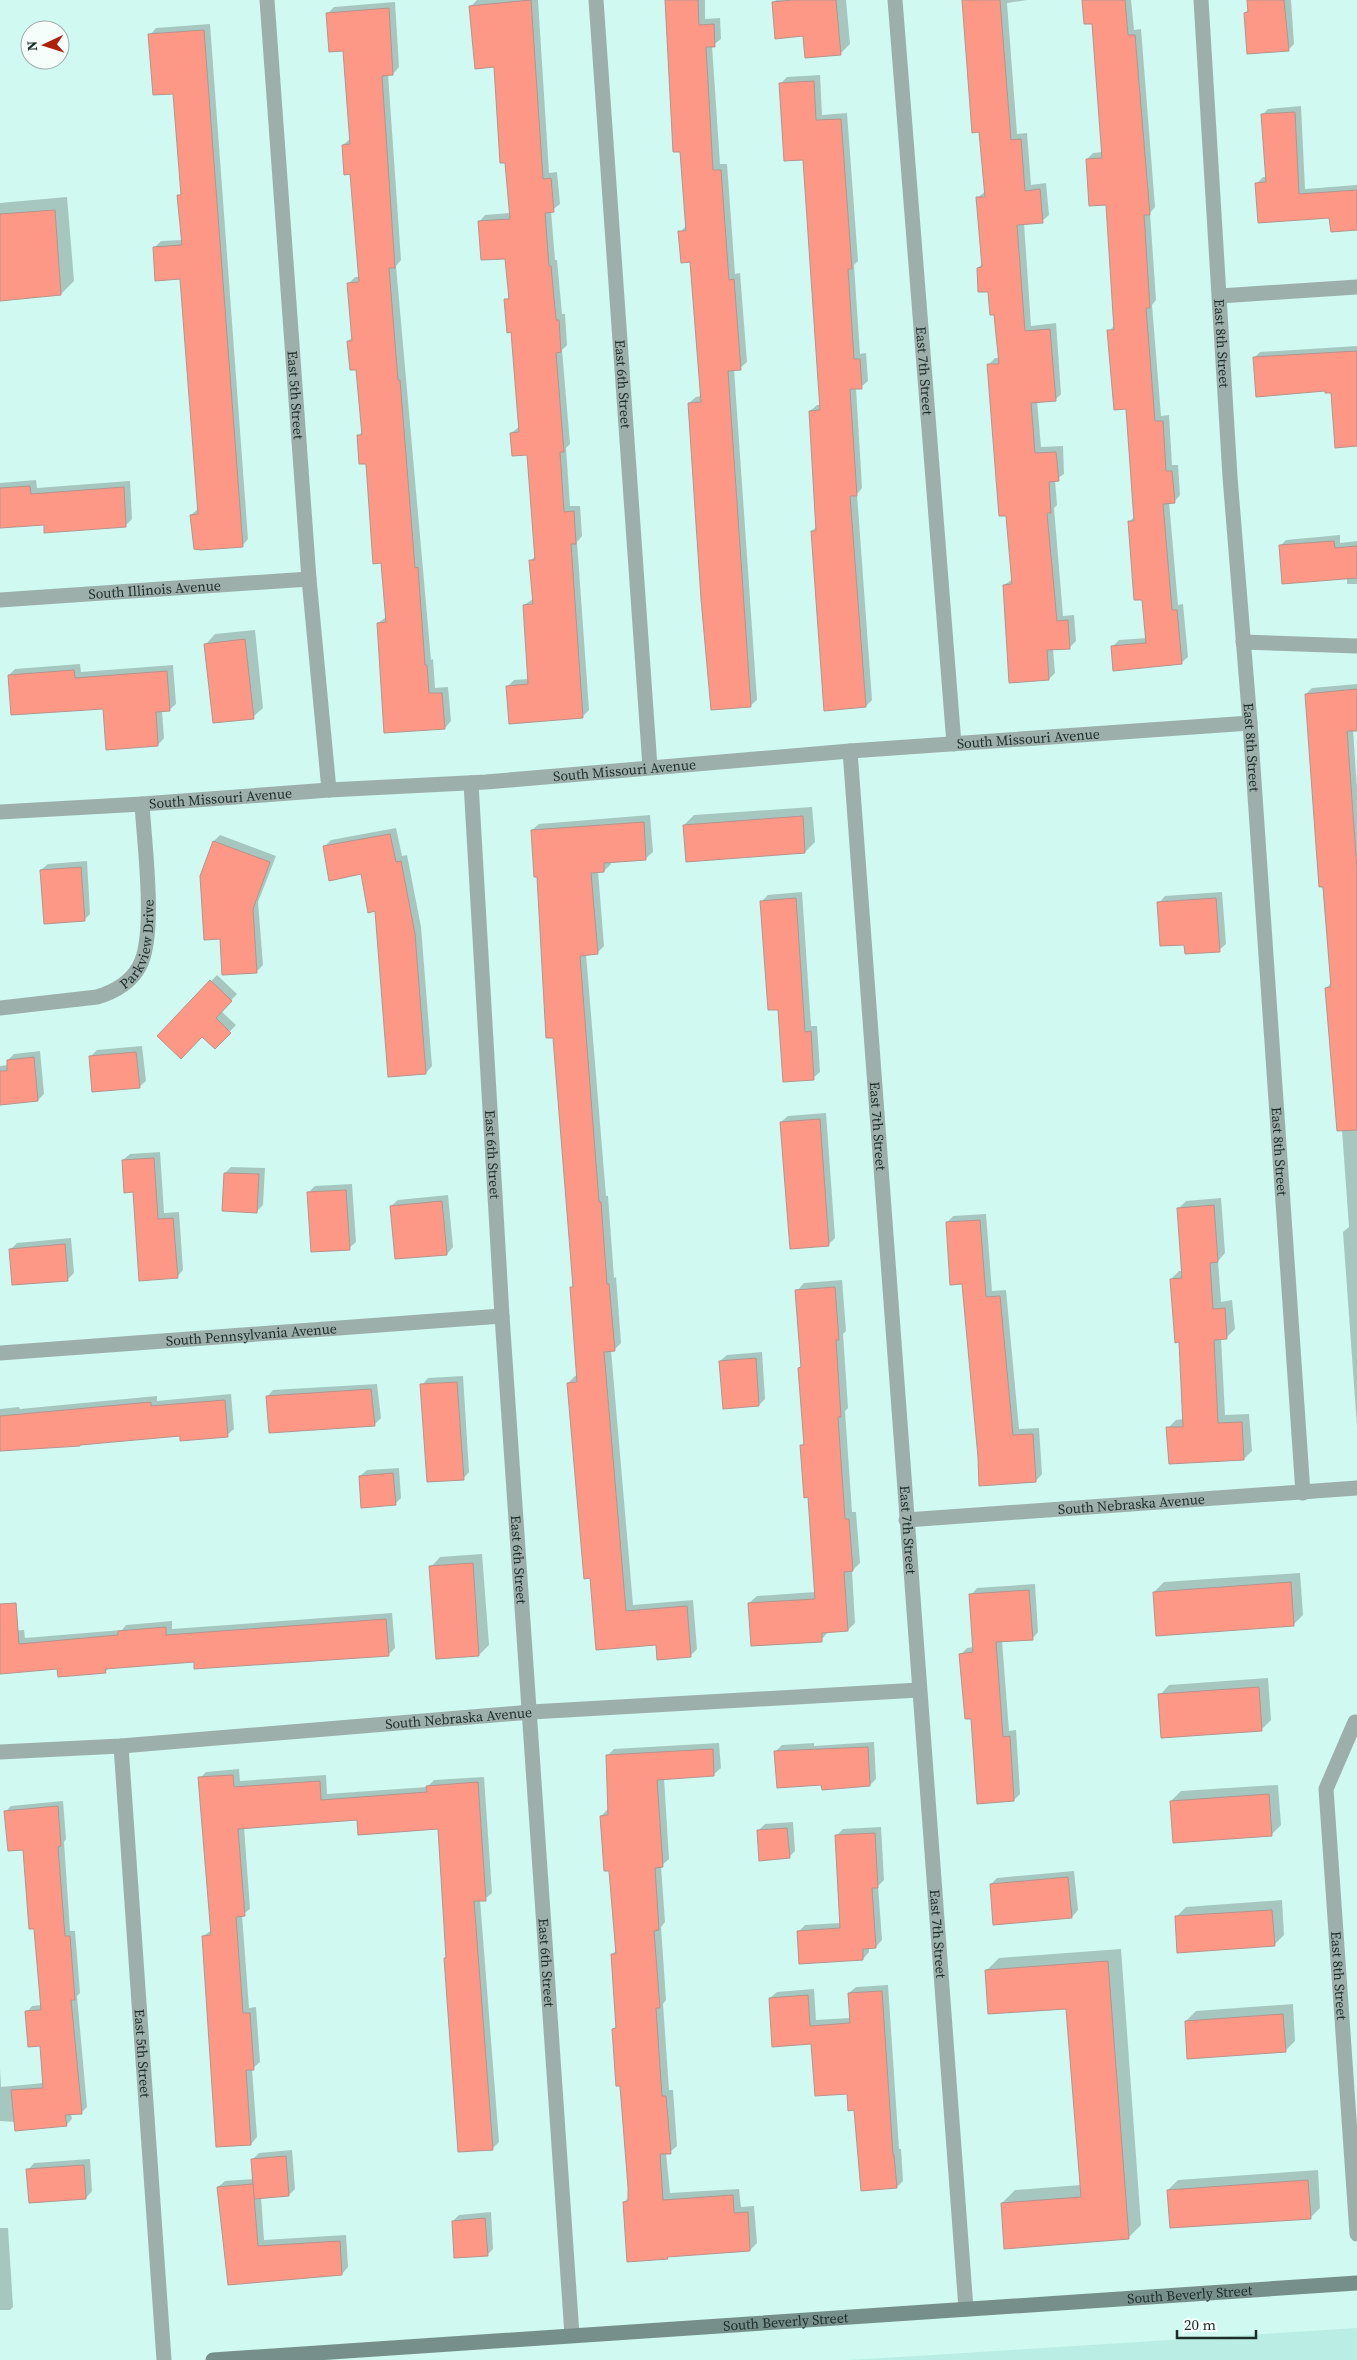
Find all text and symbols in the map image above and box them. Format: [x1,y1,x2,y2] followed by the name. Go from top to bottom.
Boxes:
[20,20,70,70] north arrow
[22,40,42,52] text: N
[1209,298,1235,389] street label: East 8th Street
[911,326,938,416] street label: East 7th Street
[610,339,636,430] street label: East 6th Street
[282,350,309,440] street label: East 5th Street
[88,575,221,604] street label: South Illinois Avenue
[1238,702,1265,793] street label: East 8th Street
[956,724,1100,753] street label: South Missouri Avenue
[552,754,697,786] street label: South Missouri Avenue
[148,783,293,813] street label: South Missouri Avenue
[115,899,158,994] street label: Parkview Drive
[865,1081,891,1172] street label: East 7th Street
[1266,1106,1293,1197] street label: East 8th Street
[480,1109,505,1200] street label: East 6th Street
[165,1318,337,1351] street label: South Pennsylvania Avenue
[895,1485,921,1575] street label: East 7th Street
[1057,1489,1206,1519] street label: South Nebraska Avenue
[506,1514,532,1605] street label: East 6th Street
[384,1702,533,1734] street label: South Nebraska Avenue
[925,1889,951,1979] street label: East 7th Street
[533,1918,559,2008] street label: East 6th Street
[1326,1930,1352,2021] street label: East 8th Street
[129,2008,156,2099] street label: East 5th Street
[1127,2280,1253,2308] street label: South Beverly Street
[722,2307,849,2336] street label: South Beverly Street
[1177,2308,1256,2340] scale bar
[1184,2314,1216,2335] text: 20 m

